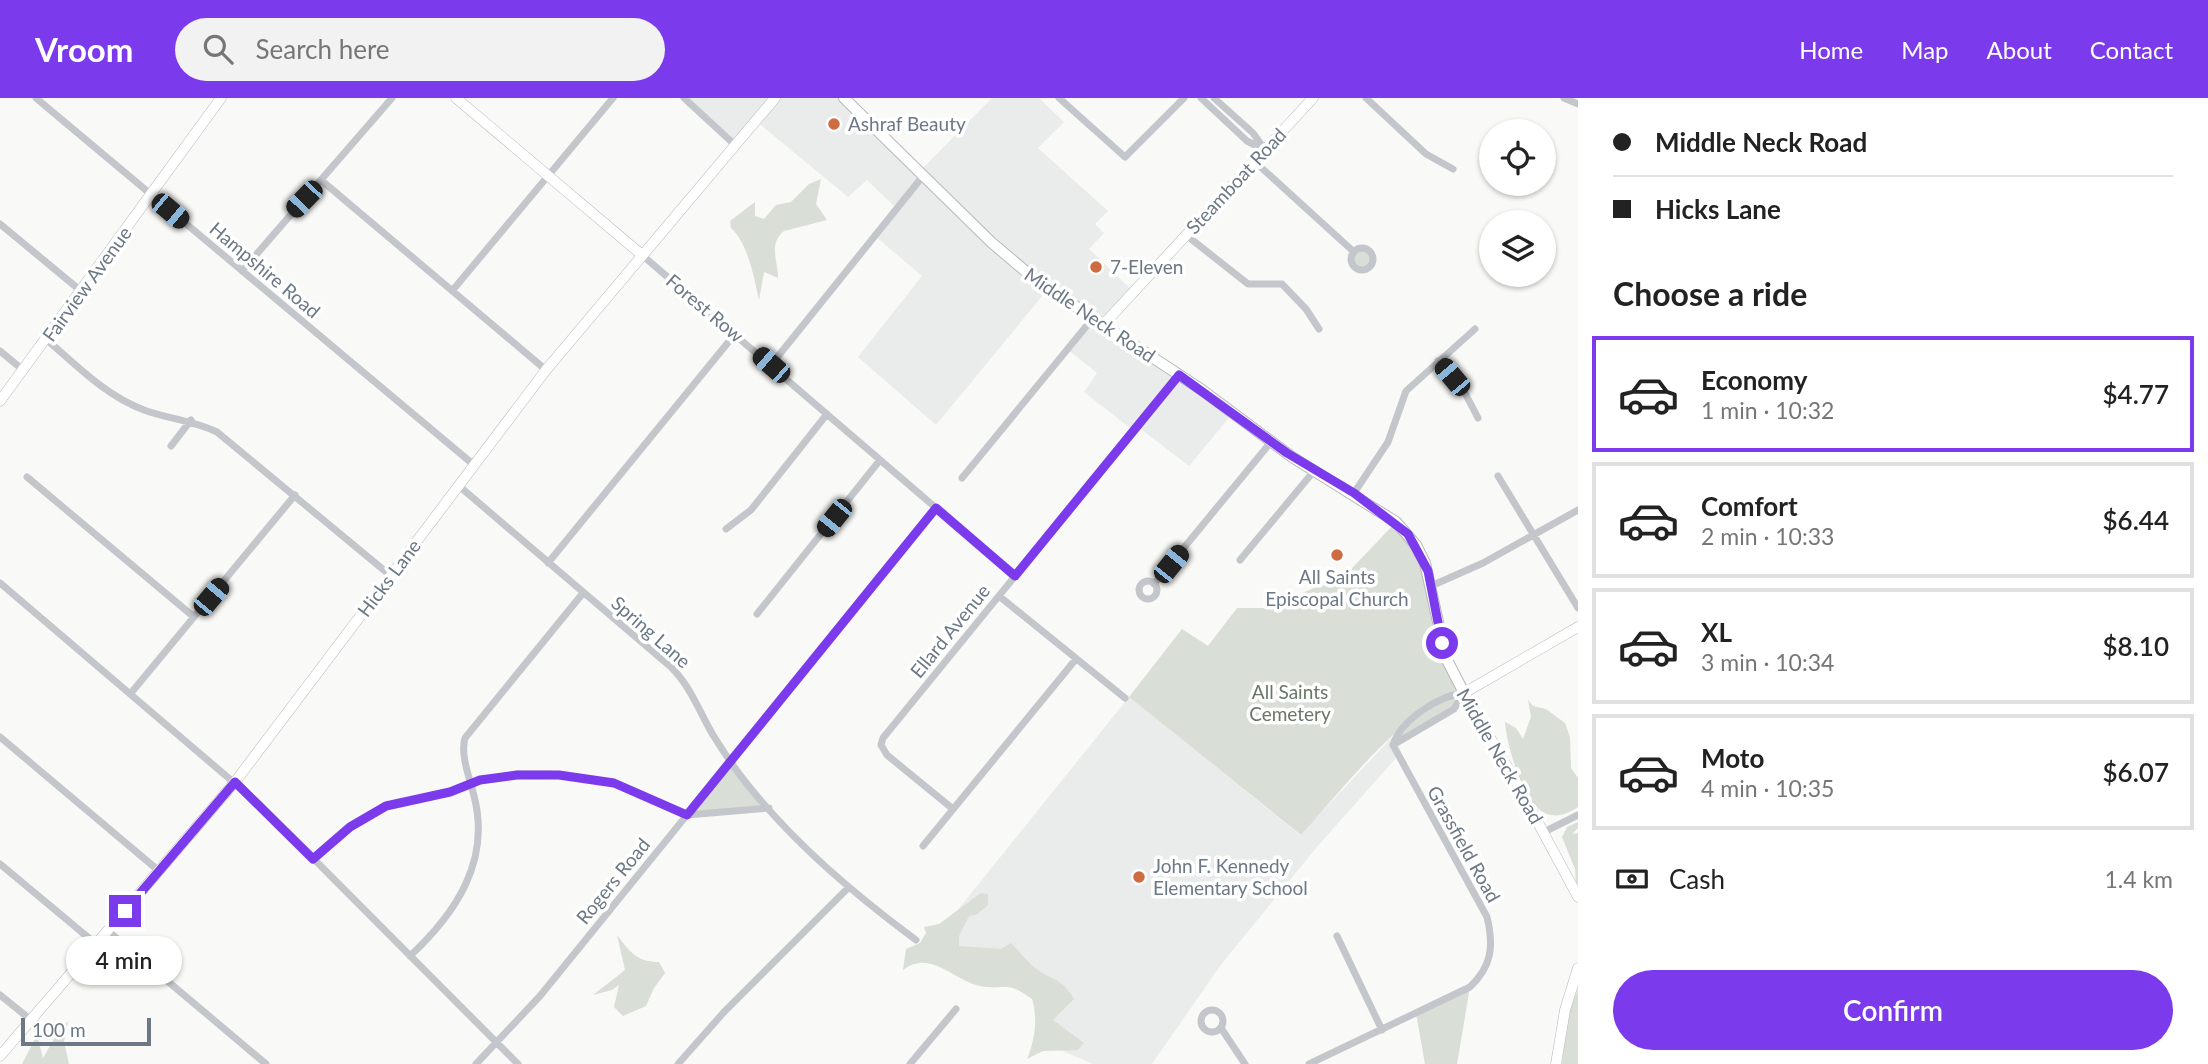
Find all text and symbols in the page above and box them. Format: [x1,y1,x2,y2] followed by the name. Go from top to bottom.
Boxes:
[175,18,665,81] search box
[35,29,133,69] text: Vroom
[199,30,237,68] icon: search
[255,33,390,65] text: Search here
[1799,35,1863,64] text: Home
[1901,35,1949,64] text: Map
[1987,35,2052,64] text: About
[2090,35,2173,64] text: Contact
[848,112,966,135] place label: Ashraf Beauty
[826,116,842,132] marker: Ashraf Beauty
[1479,119,1556,287] map controls
[1479,119,1556,196] button: locate
[1181,123,1291,238] street label: Steamboat Road
[1655,126,1867,158] text: Middle Neck Road
[282,177,327,221] car
[148,189,193,233] car
[1655,193,1781,225] text: Hicks Lane
[1479,210,1556,287] button: layers
[205,217,325,322] street label: Hampshire Road
[37,222,136,346] street label: Fairview Avenue
[1110,255,1183,278] place label: 7-Eleven
[1088,259,1104,275] marker: 7-Eleven
[1021,262,1160,367] street label: Middle Neck Road
[662,269,749,347] street label: Forest Row
[1613,274,1807,313] text: Choose a ride
[749,343,794,387] car
[1431,354,1474,400] car
[1617,363,1680,426] icon: car
[1701,364,1807,396] text: Economy
[2103,378,2169,410] text: $4.77
[1701,396,1834,424] text: 1 min · 10:32
[1617,489,1680,552] icon: car
[1701,490,1798,522] text: Comfort
[813,495,856,541] car
[2103,504,2169,536] text: $6.44
[1701,522,1834,550] text: 2 min · 10:33
[352,535,425,621] street label: Hicks Lane
[1150,541,1193,587] car
[1329,547,1345,563] marker: All Saints Episcopal Church
[1265,565,1409,610] place label: All Saints Episcopal Church
[190,574,233,620] car
[905,579,994,682] street label: Ellard Avenue
[607,591,696,672] street label: Spring Lane
[1617,615,1680,678] icon: car
[1701,616,1732,648] text: XL
[1426,627,1458,659] route start
[2103,630,2169,662] text: $8.10
[1701,648,1834,676] text: 3 min · 10:34
[1249,680,1331,725] park label: All Saints Cemetery
[1452,684,1549,828] street label: Middle Neck Road
[1617,741,1680,804] icon: car
[1701,742,1764,774] text: Moto
[2103,756,2169,788] text: $6.07
[1701,774,1834,802] text: 4 min · 10:35
[1423,782,1506,906] street label: Grassfield Road
[571,833,654,928] street label: Rogers Road
[1153,854,1308,899] place label: John F. Kennedy Elementary School
[1613,860,1651,898] icon: cash
[1669,863,1725,895] text: Cash
[2104,865,2173,893] text: 1.4 km
[1131,869,1147,885] marker: John F. Kennedy Elementary School
[109,895,141,927] route end
[67,936,183,984] callout: 4 min
[96,946,152,974] text: 4 min
[1613,970,2173,1050] button: Confirm
[21,1015,150,1047] scale bar
[32,1018,86,1041] text: 100 m

